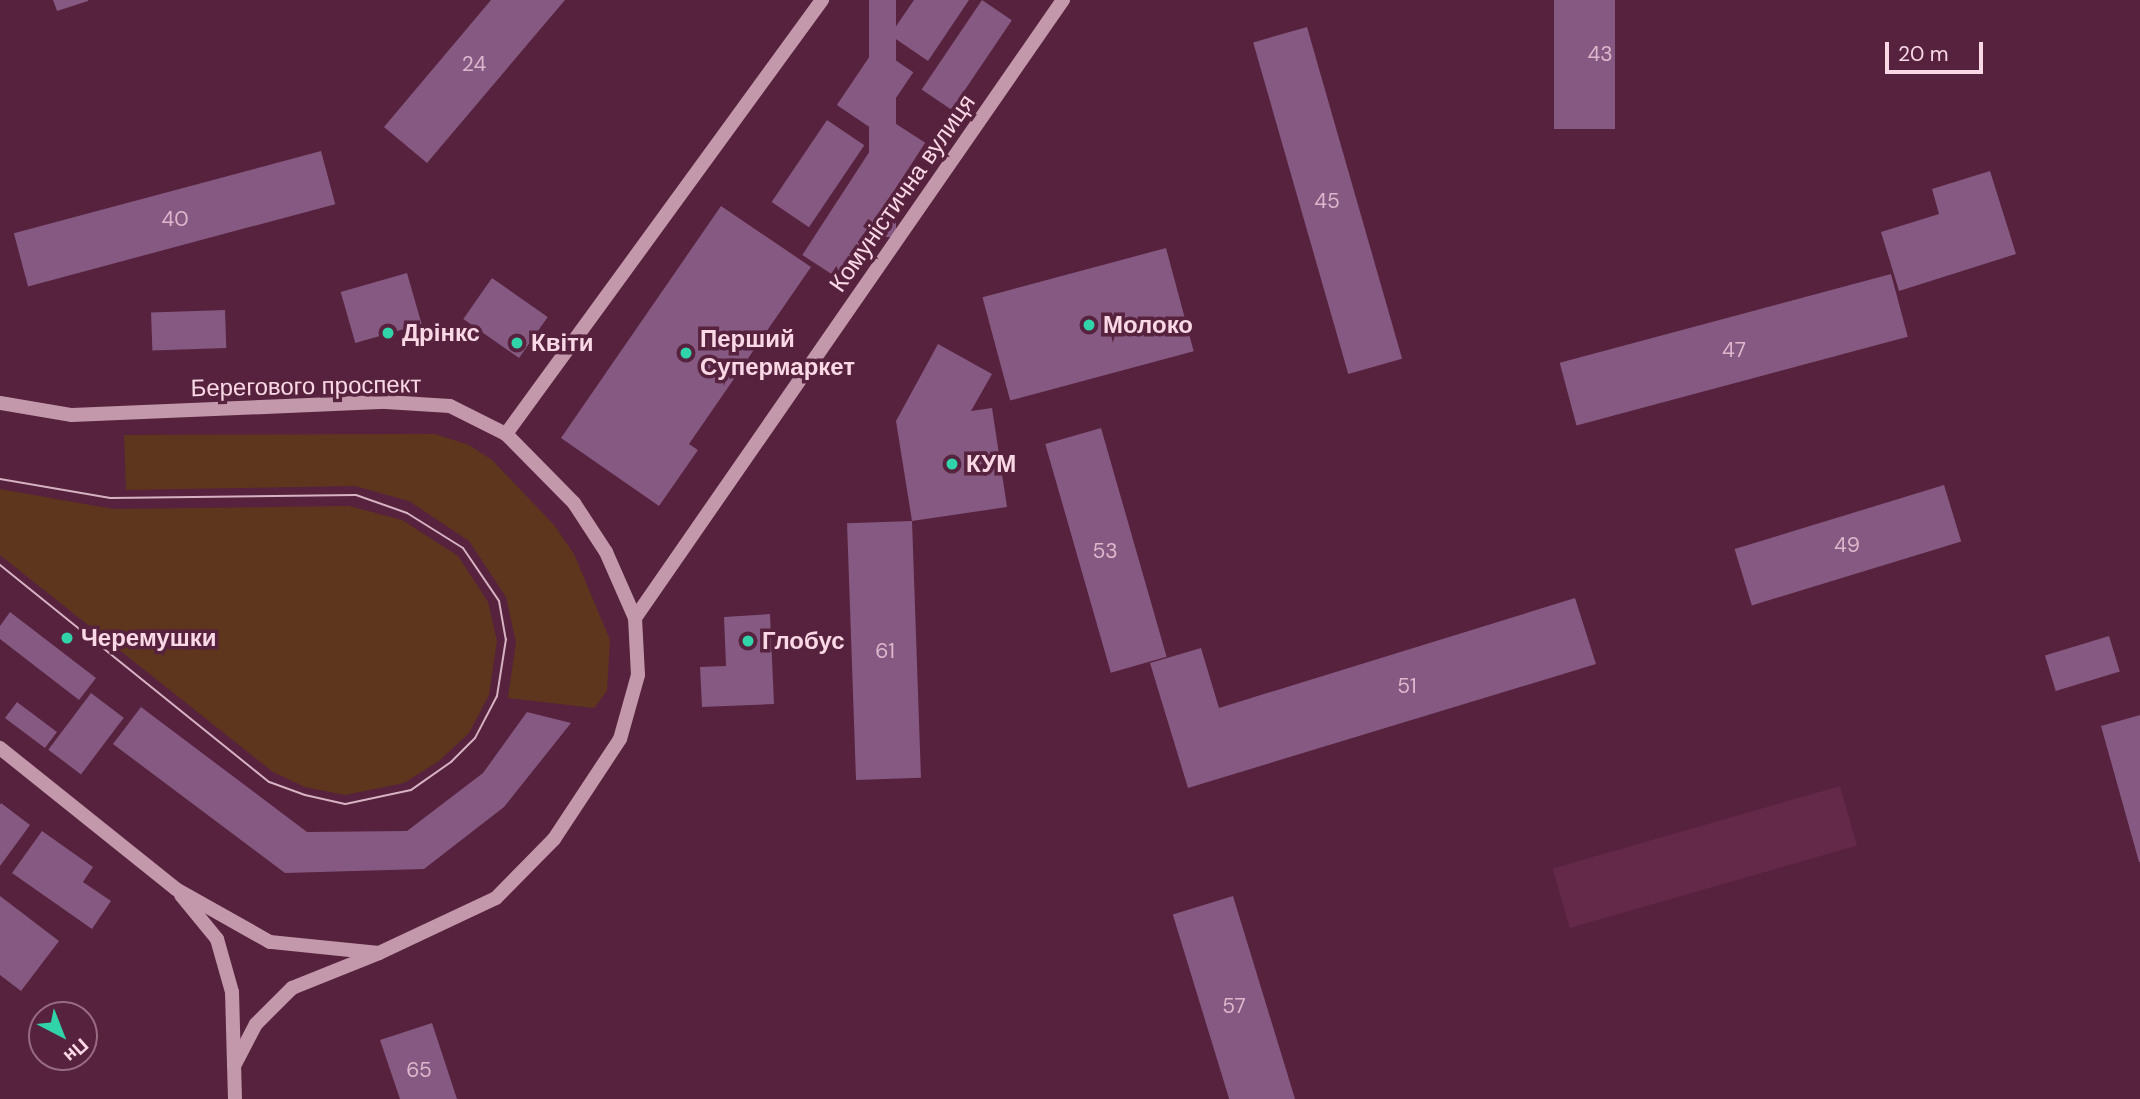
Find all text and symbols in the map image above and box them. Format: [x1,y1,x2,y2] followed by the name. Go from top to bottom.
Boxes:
[1888,28,1986,72] scale bar
[1898,40,1949,68] text: 20 m
[1587,41,1613,67] house number: 43
[462,51,486,77] house number: 24
[823,89,981,297] street label: Комуністична вулиця
[1314,188,1340,214] house number: 45
[161,206,189,232] house number: 40
[1103,311,1193,339] place label: Молоко
[1081,317,1097,333] marker: Молоко
[402,319,480,347] place label: Дрінкс
[380,325,396,341] marker: Дрінкс
[700,325,855,381] place label: Перший Супермаркет
[531,329,594,357] place label: Квіти
[509,335,525,351] marker: Квіти
[1722,337,1746,363] house number: 47
[678,345,694,361] marker: Перший Супермаркет
[190,370,422,402] street label: Берегового проспект
[966,450,1016,478] place label: КУМ
[944,456,960,472] marker: КУМ
[1834,532,1860,558] house number: 49
[1092,538,1118,564] house number: 53
[81,624,216,652] place label: Черемушки
[762,627,845,655] place label: Глобус
[59,630,75,646] marker: Черемушки
[740,633,756,649] marker: Глобус
[875,638,895,664] house number: 61
[1397,673,1417,699] house number: 51
[1222,993,1246,1019] house number: 57
[28,1001,98,1071] north arrow
[58,1033,94,1068] text: Пн
[406,1057,432,1083] house number: 65

